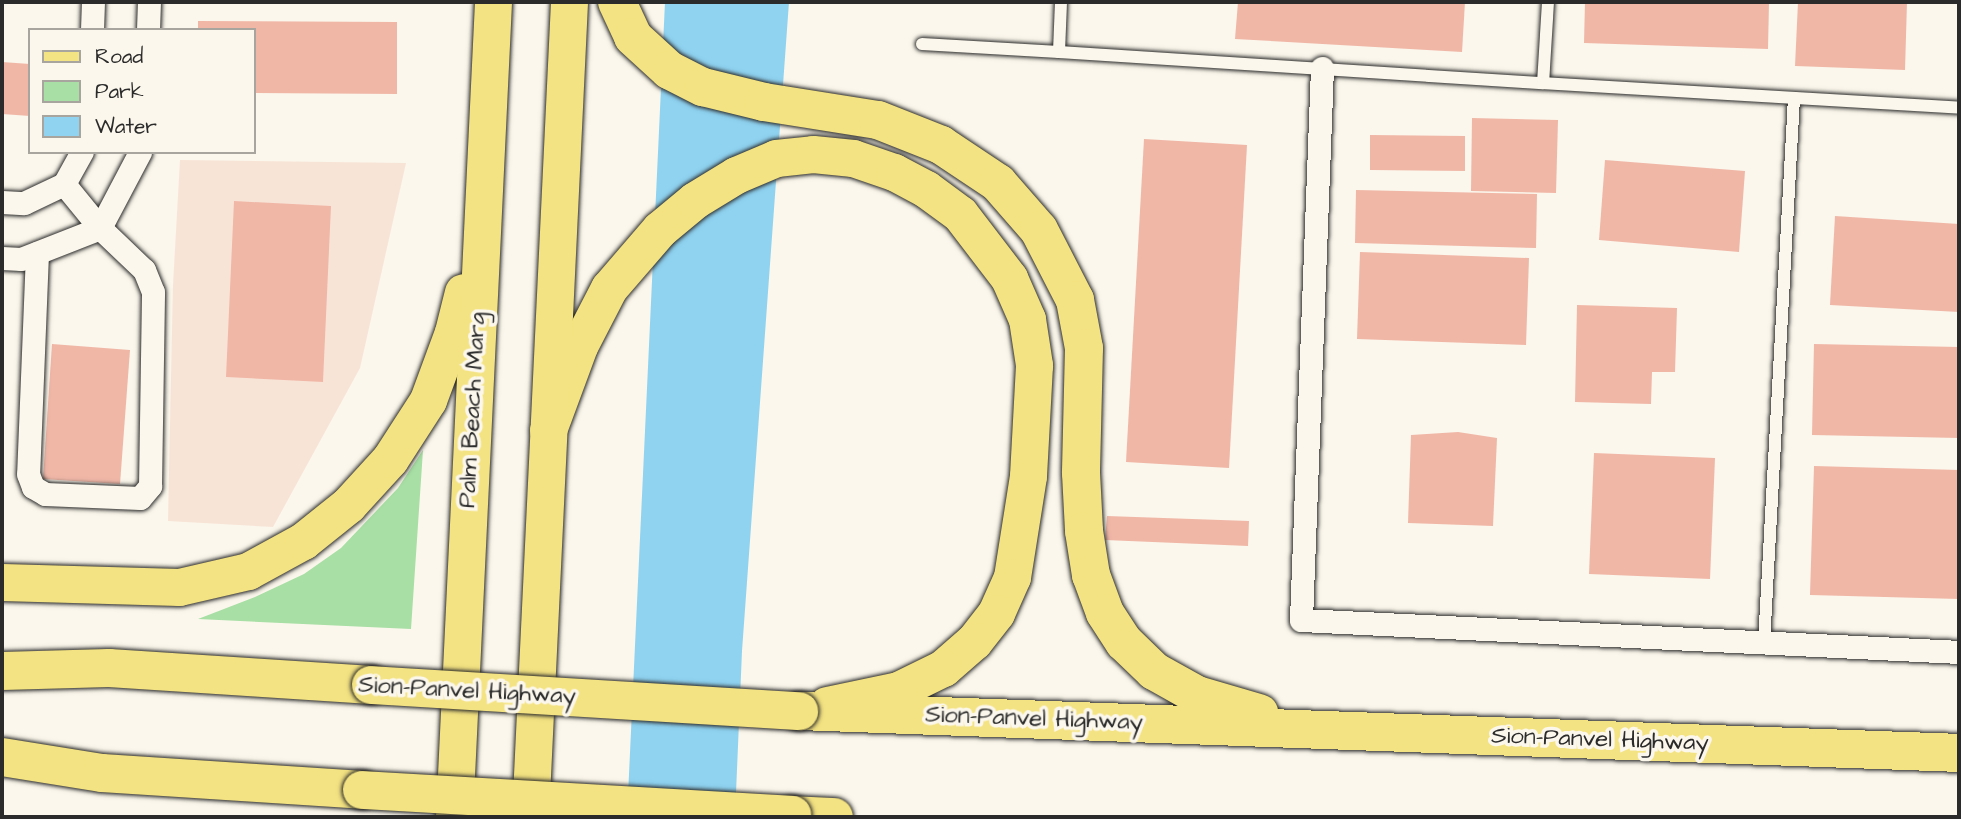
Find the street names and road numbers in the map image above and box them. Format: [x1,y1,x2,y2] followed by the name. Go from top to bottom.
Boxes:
[453,311,493,509] street label: Palm Beach Marg
[358,671,576,711] street label: Sion-Panvel Highway
[925,701,1143,737] street label: Sion-Panvel Highway
[1491,722,1709,758] street label: Sion-Panvel Highway

